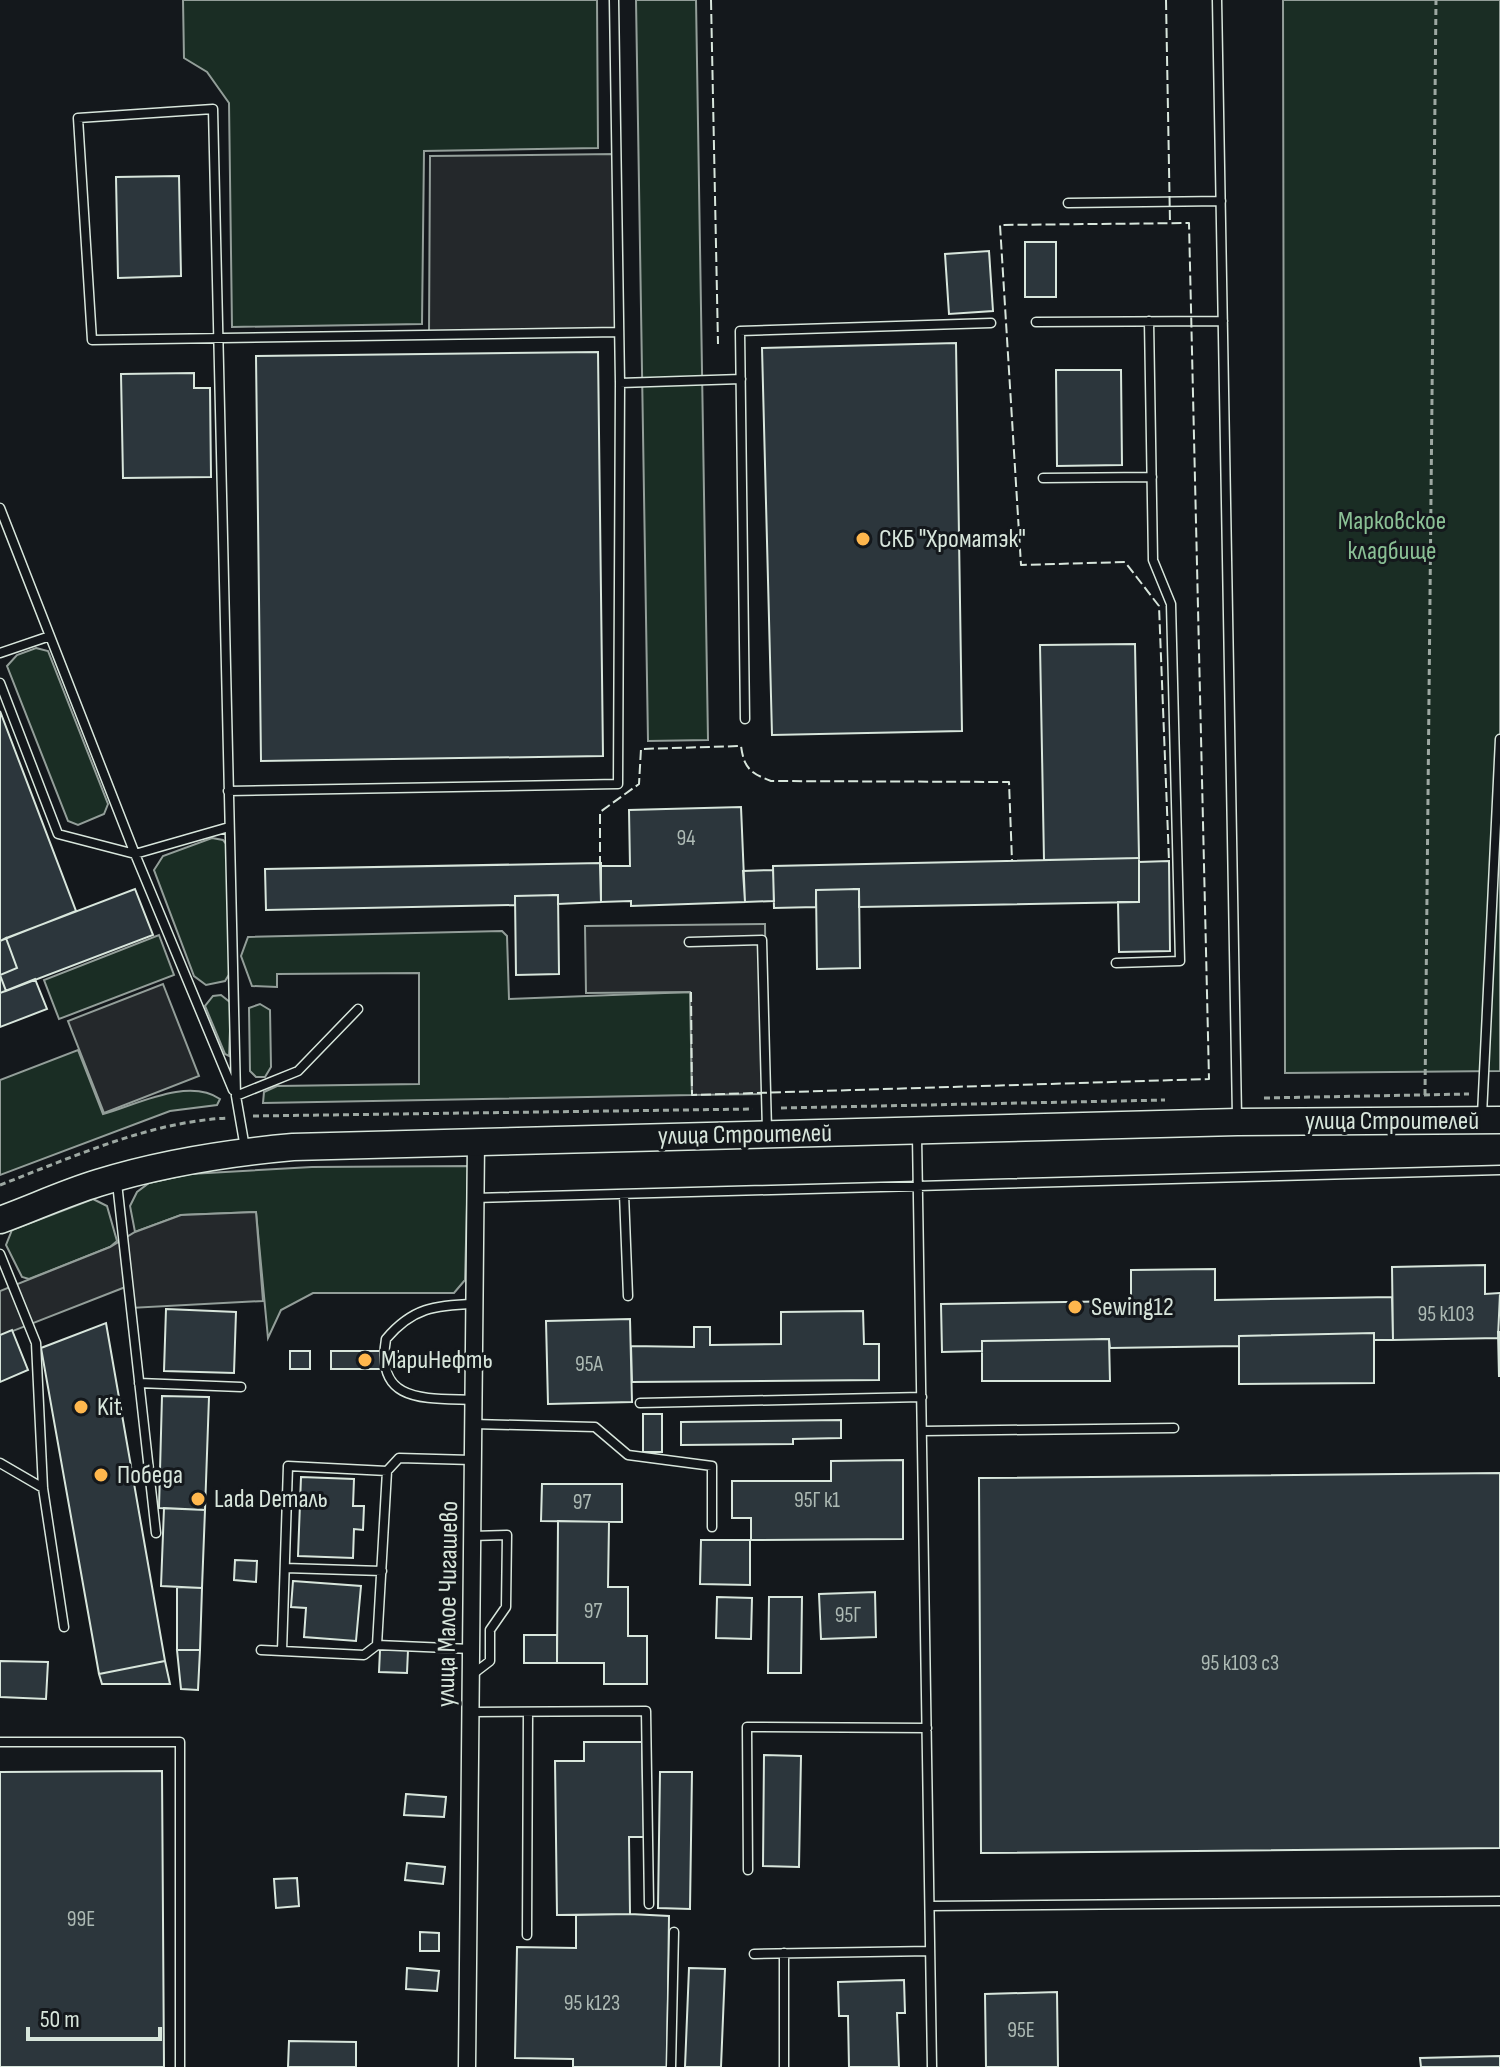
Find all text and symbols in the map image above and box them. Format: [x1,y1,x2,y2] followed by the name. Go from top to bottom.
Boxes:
[1338,506,1446,567] park label: Марковское кладбище
[879,524,1026,555] place label: СКБ "Хроматэк"
[854,530,872,548] marker: СКБ "Хроматэк"
[677,825,695,852] house number: 94
[1305,1106,1479,1137] street label: улица Строителей
[658,1118,832,1152] street label: улица Строителей
[1091,1292,1174,1323] place label: Sewing12
[1066,1298,1084,1316] marker: Sewing12
[1417,1301,1475,1328] house number: 95 к103
[381,1345,493,1376] place label: МариНефть
[356,1351,374,1369] marker: МариНефть
[575,1351,604,1378] house number: 95А
[97,1392,122,1423] place label: Kit
[72,1398,90,1416] marker: Kit
[117,1460,183,1491] place label: Победа
[92,1466,110,1484] marker: Победа
[214,1484,328,1515] place label: Lada Dеталь
[794,1487,840,1514] house number: 95Г к1
[573,1489,591,1516] house number: 97
[189,1490,207,1508] marker: Lada Dеталь
[431,1500,465,1708] street label: улица Малое Чигашево
[584,1598,602,1625] house number: 97
[835,1602,861,1629] house number: 95Г
[1201,1650,1279,1677] house number: 95 к103 с3
[67,1906,95,1933] house number: 99Е
[564,1990,620,2017] house number: 95 к123
[28,1991,160,2041] scale bar
[40,2005,80,2034] text: 50 m
[1007,2017,1035,2044] house number: 95Е

